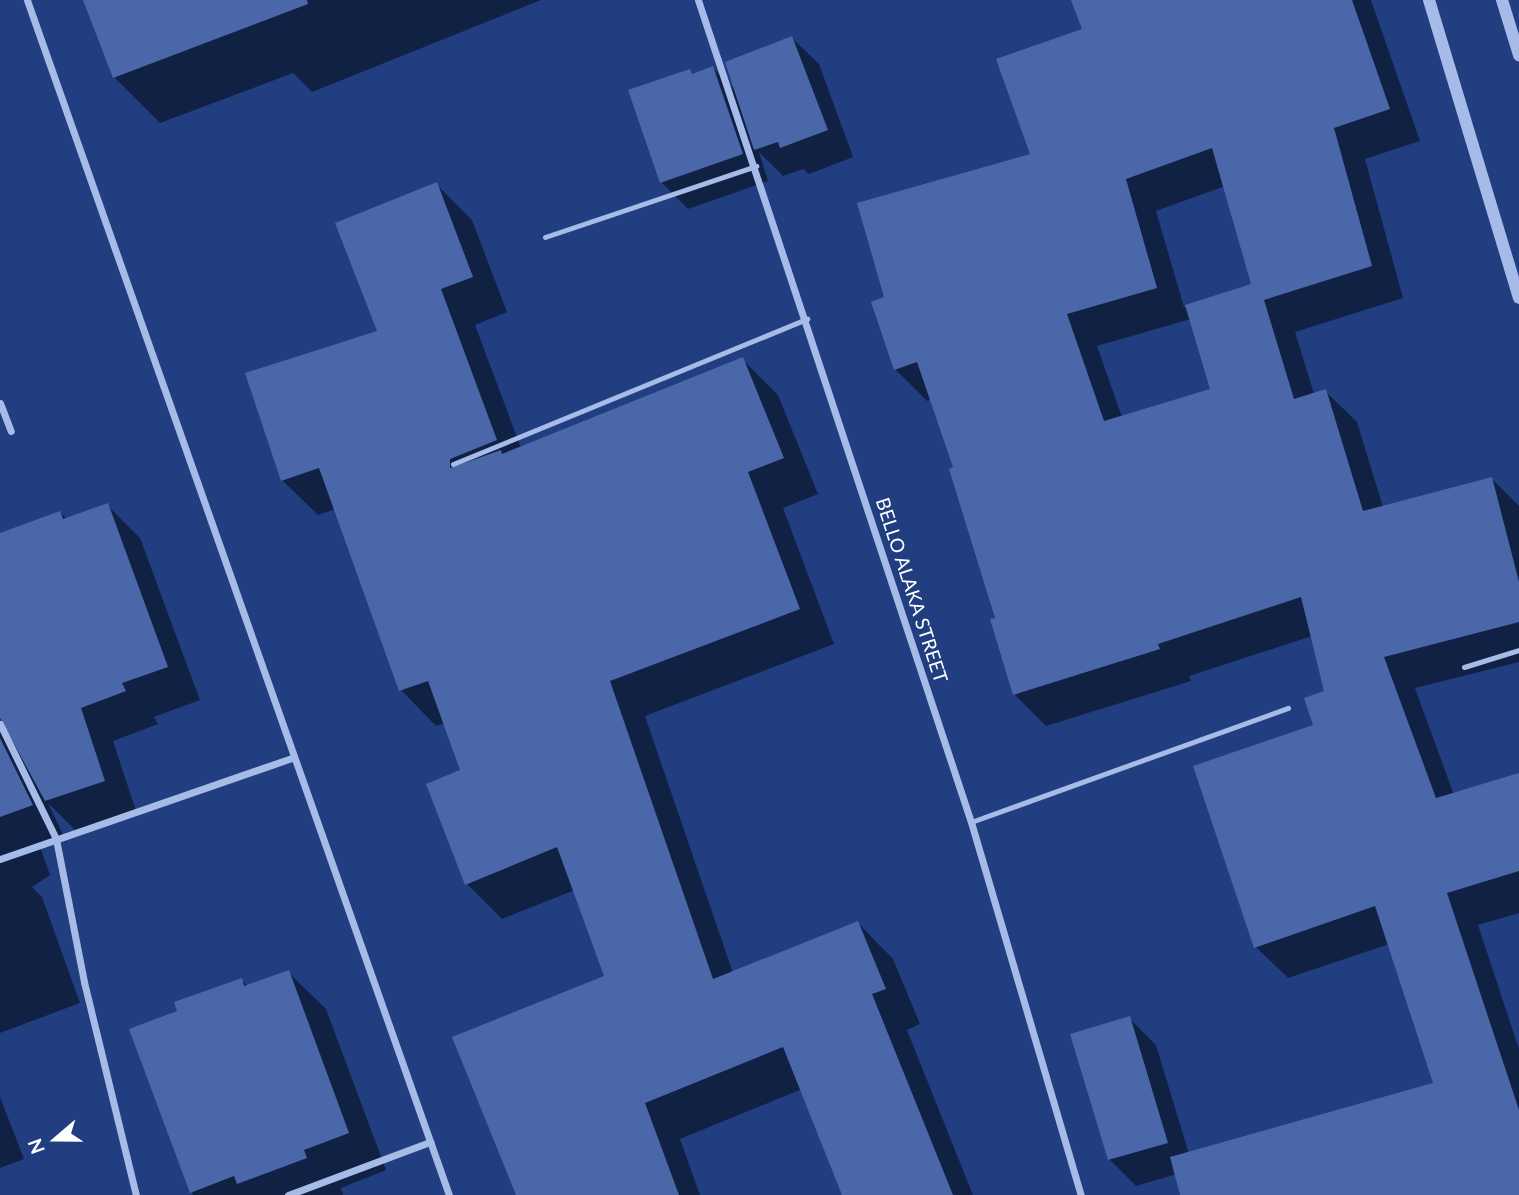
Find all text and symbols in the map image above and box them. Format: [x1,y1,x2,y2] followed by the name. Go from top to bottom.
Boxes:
[871,494,953,686] street label: BELLO ALAKA STREET
[21,1104,91,1174] north arrow
[22,1136,49,1157] text: N

